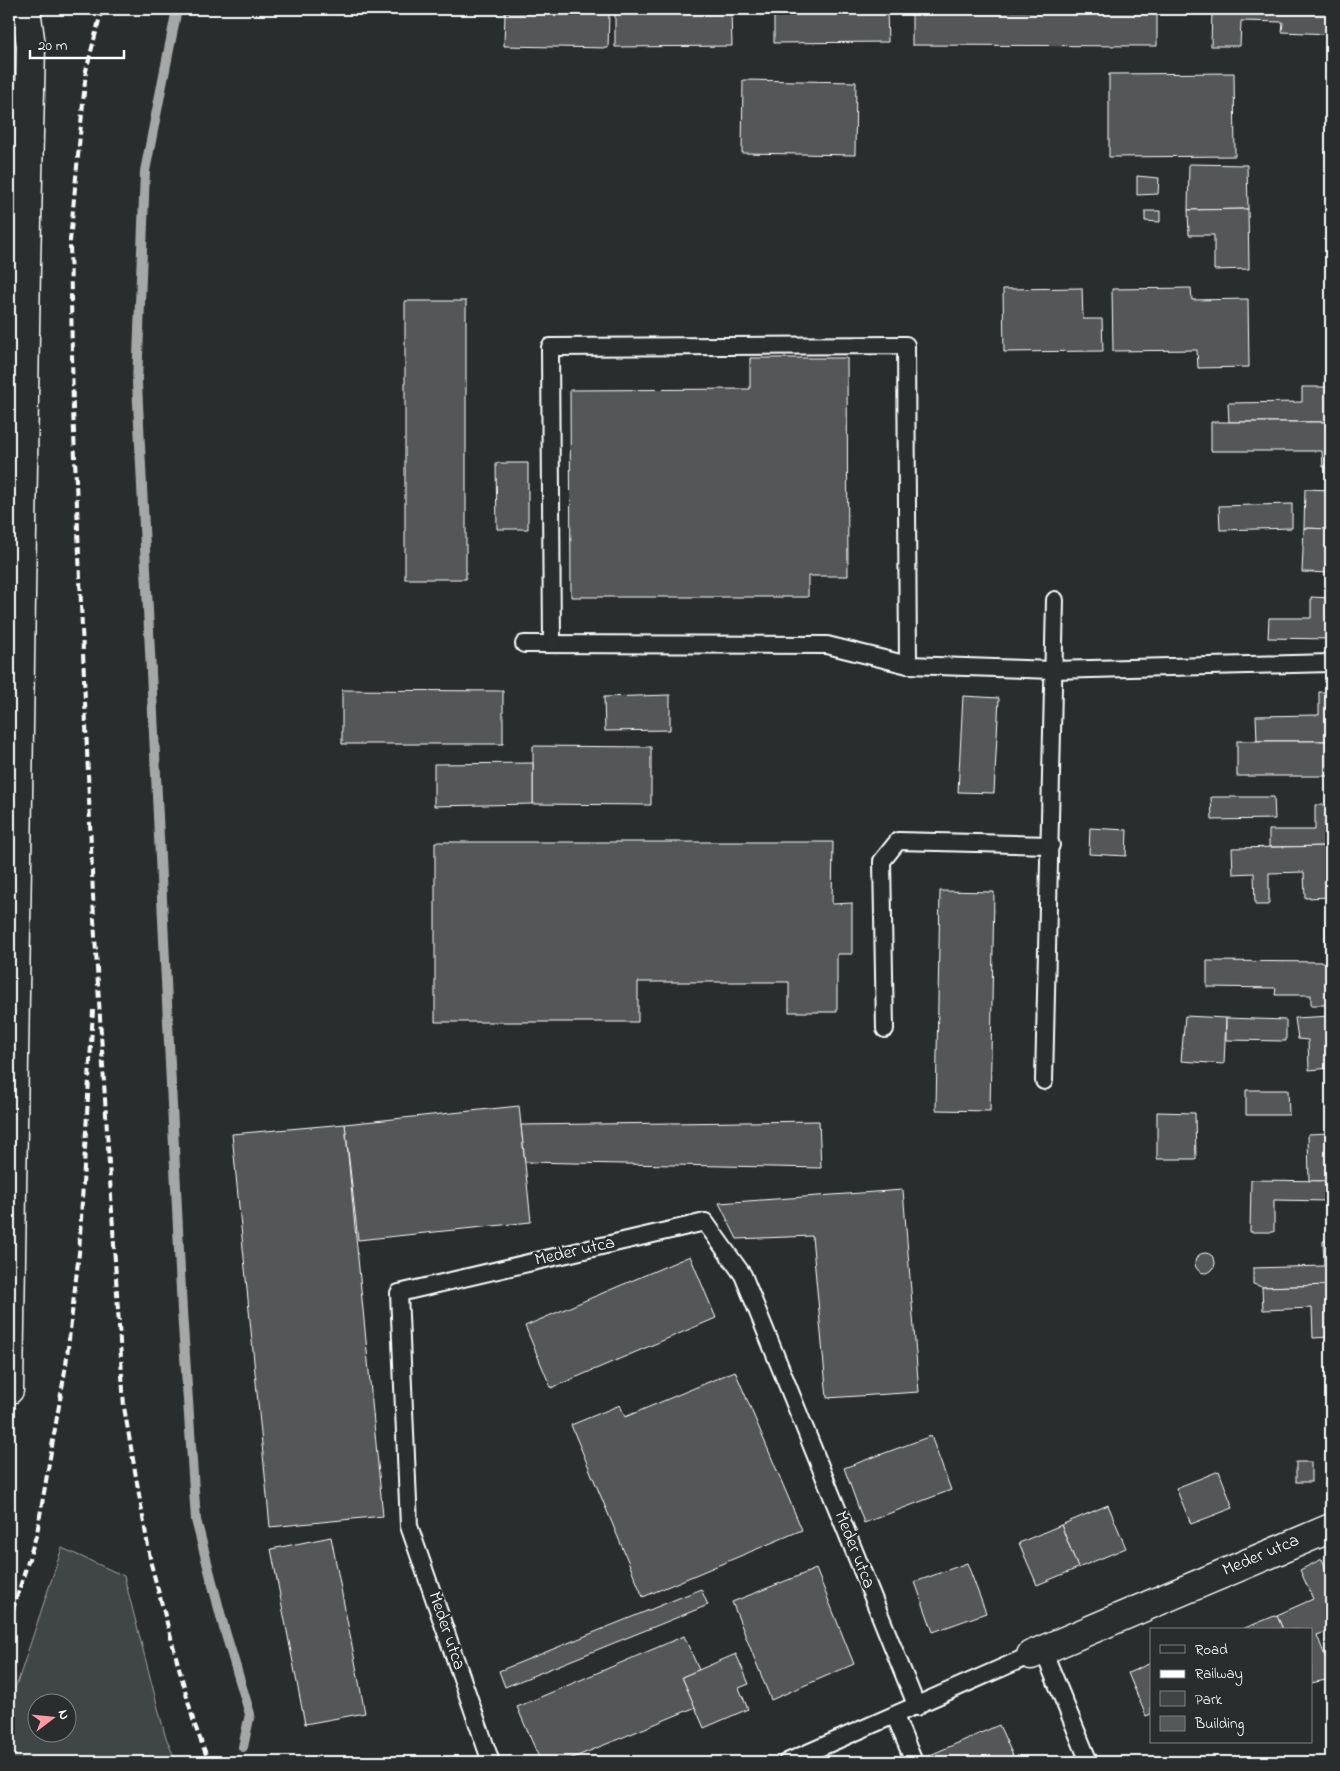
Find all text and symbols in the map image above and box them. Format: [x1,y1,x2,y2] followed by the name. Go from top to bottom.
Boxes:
[30,28,124,60] scale bar
[38,35,68,57] text: 20 m
[532,1230,618,1274] street label: Meder utca
[827,1507,881,1593] street label: Meder utca
[1219,1528,1303,1584] street label: Meder utca
[420,1588,472,1674] street label: Meder utca
[1150,1628,1312,1744] legend
[1195,1639,1228,1661] text: Road
[1195,1663,1243,1686] text: Railway
[1195,1689,1223,1711] text: Park
[28,1694,78,1744] north arrow
[52,1707,74,1722] text: N
[1194,1713,1244,1736] text: Building

